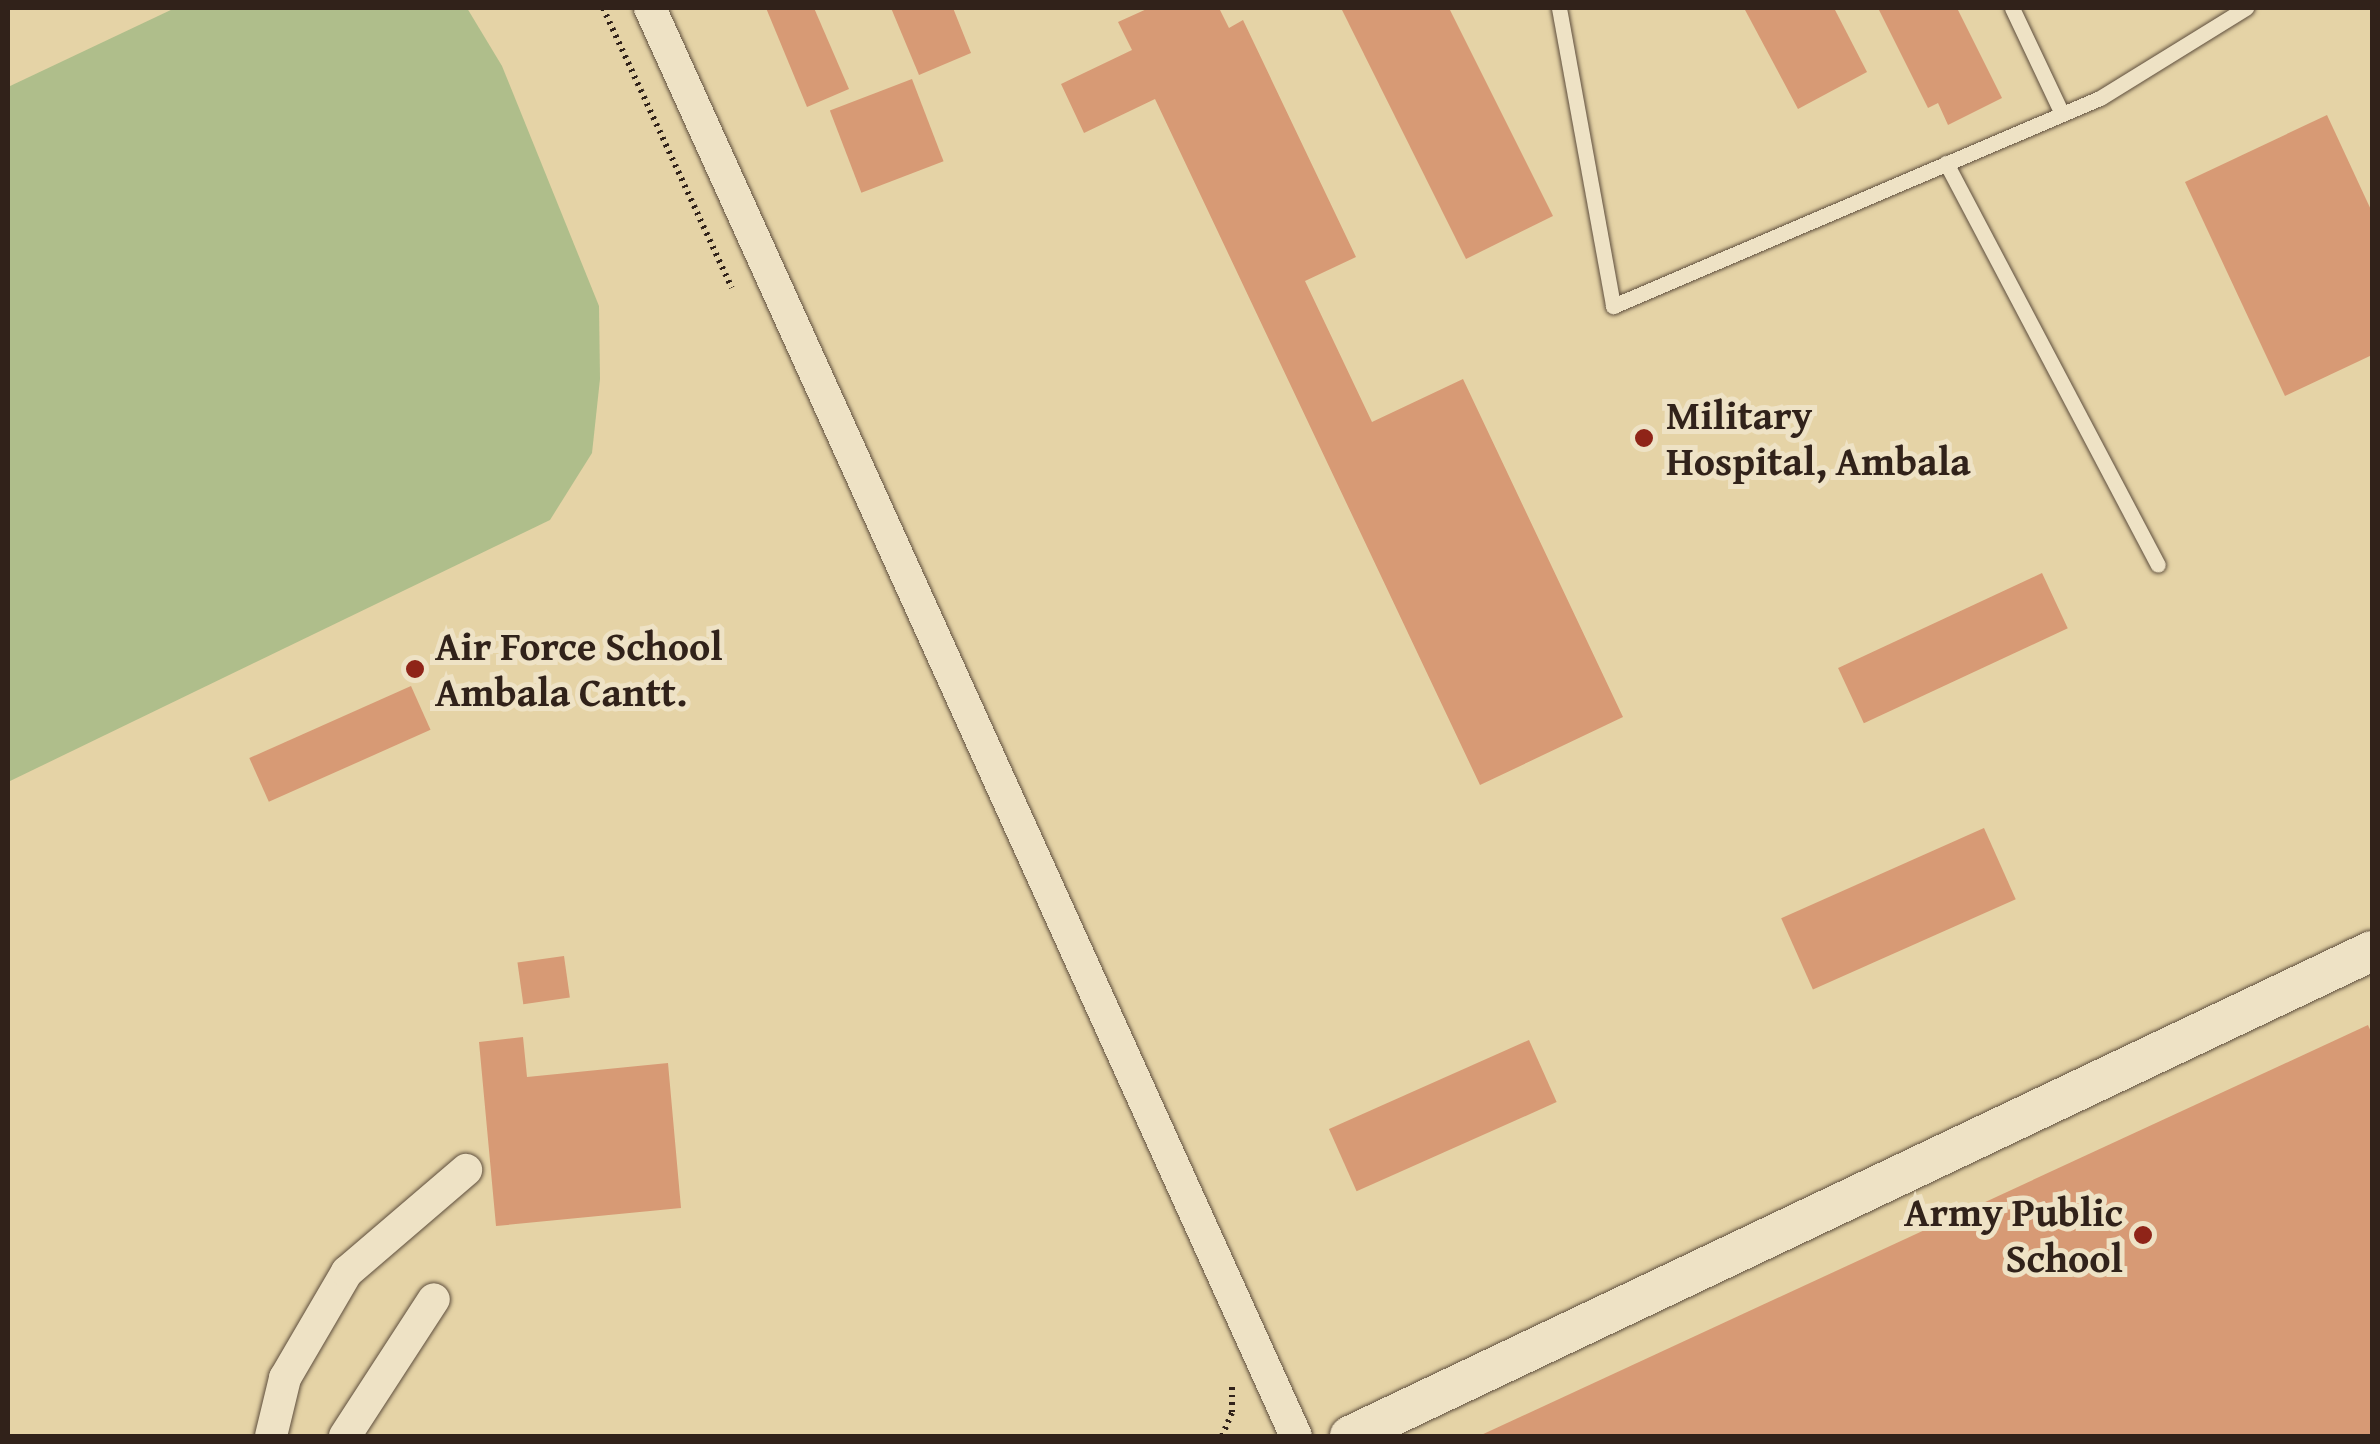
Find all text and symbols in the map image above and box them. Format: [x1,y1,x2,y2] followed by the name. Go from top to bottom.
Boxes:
[1666,391,1971,485] place label: Military Hospital, Ambala
[1631,425,1657,451] marker: Military Hospital, Ambala
[435,622,723,716] place label: Air Force School Ambala Cantt.
[404,658,426,680] marker: Air Force School Ambala Cantt.
[1904,1188,2123,1282] place label: Army Public School
[2132,1224,2154,1246] marker: Army Public School

